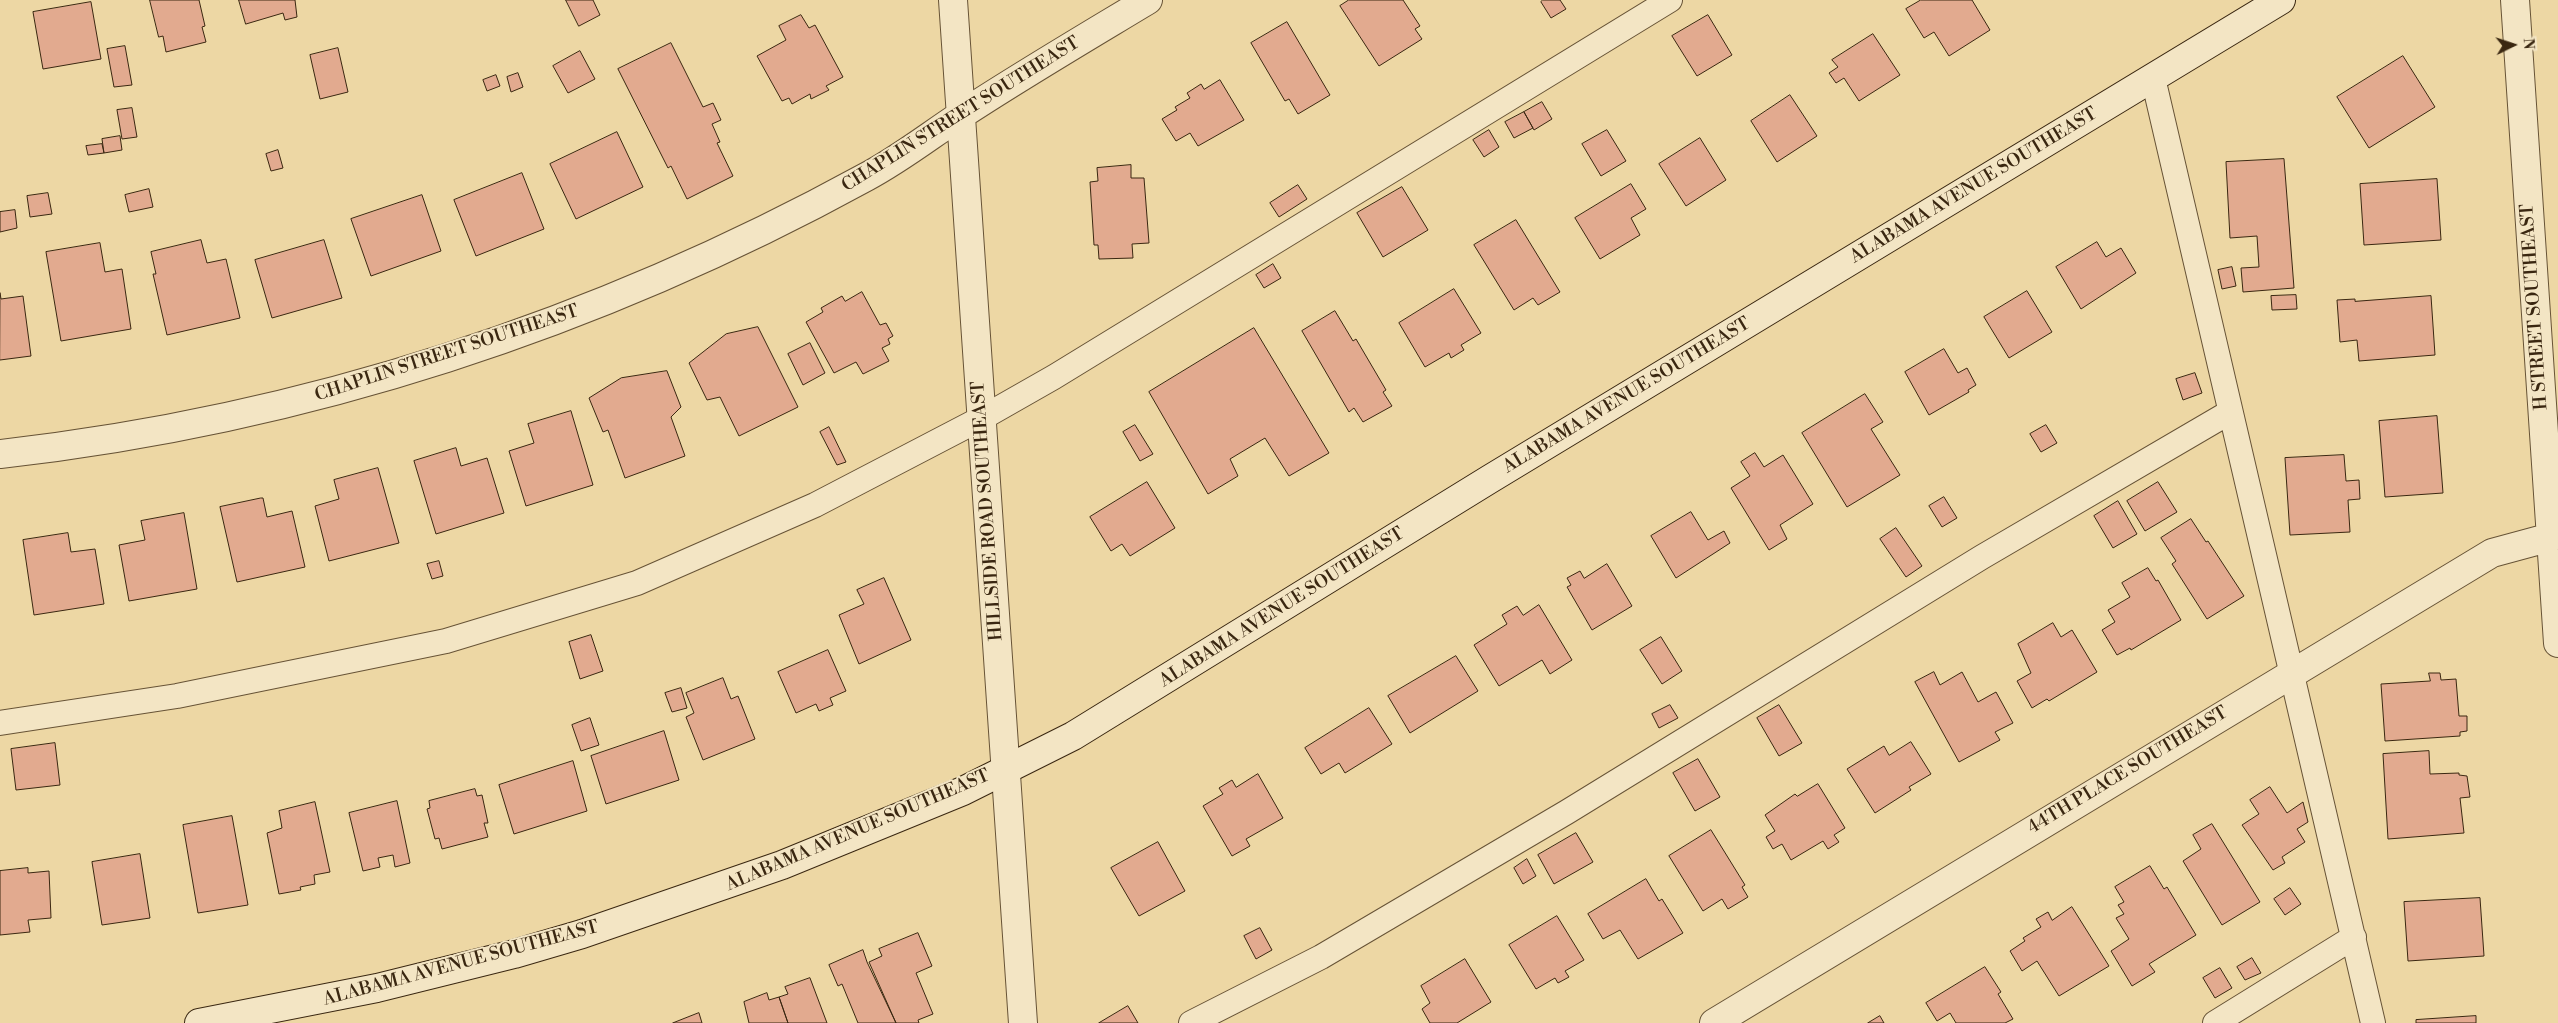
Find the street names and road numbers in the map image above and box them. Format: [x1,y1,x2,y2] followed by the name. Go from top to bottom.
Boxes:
[838,33,1084,197] street label: CHAPLIN STREET SOUTHEAST
[1846,103,2102,269] street label: ALABAMA AVENUE SOUTHEAST
[2517,203,2553,411] street label: H STREET SOUTHEAST
[312,301,582,407] street label: CHAPLIN STREET SOUTHEAST
[1499,313,1755,479] street label: ALABAMA AVENUE SOUTHEAST
[968,380,1008,642] street label: HILLSIDE ROAD SOUTHEAST
[1156,523,1408,693] street label: ALABAMA AVENUE SOUTHEAST
[2024,703,2232,839] street label: 44TH PLACE SOUTHEAST
[723,765,993,897] street label: ALABAMA AVENUE SOUTHEAST
[321,917,601,1011] street label: ALABAMA AVENUE SOUTHEAST

